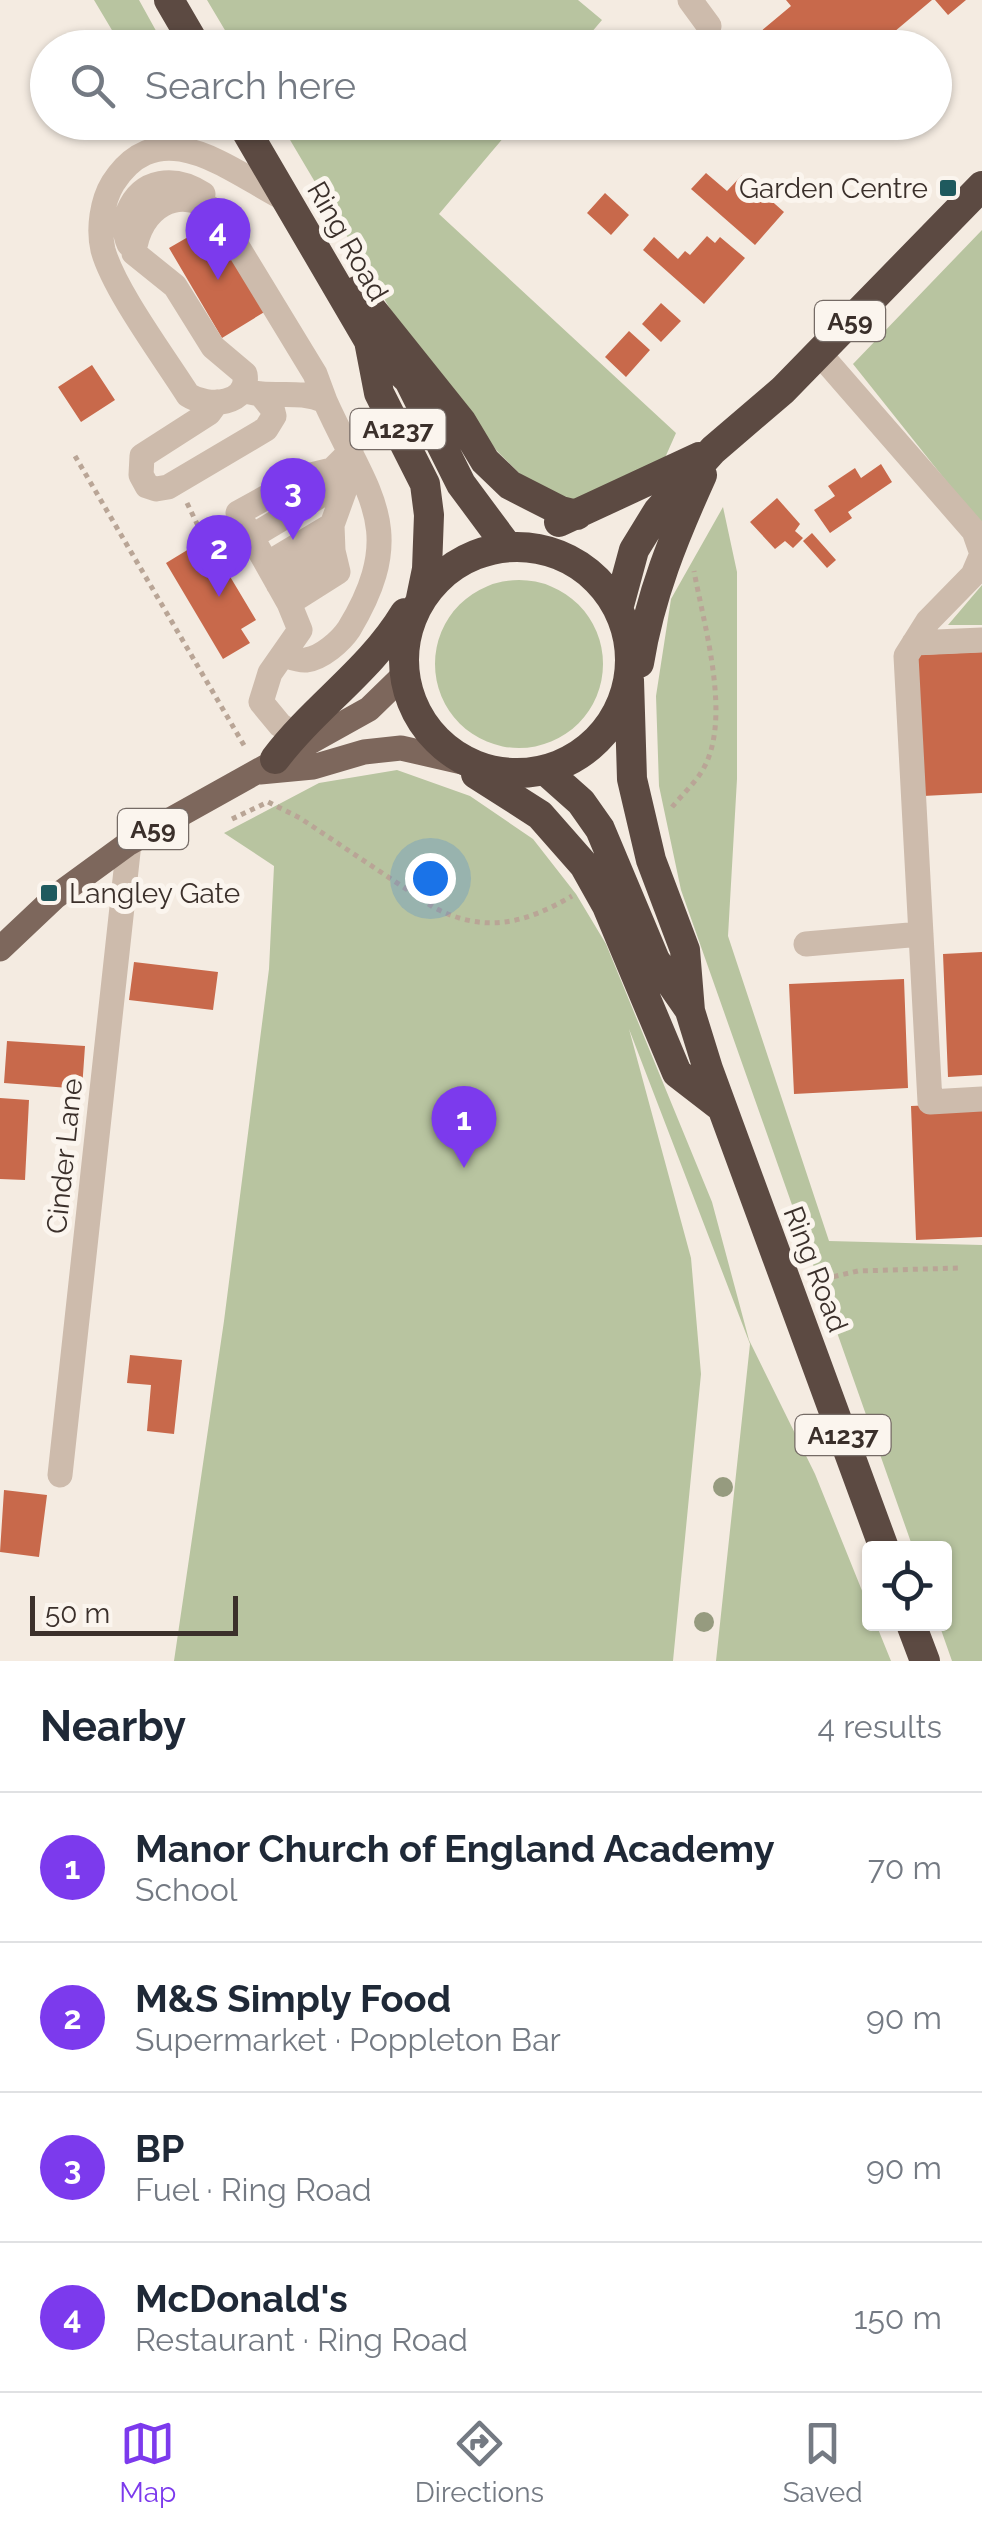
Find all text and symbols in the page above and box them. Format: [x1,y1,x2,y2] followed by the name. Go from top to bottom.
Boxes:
[30,30,952,140] search box
[65,58,120,113] icon: search
[145,63,356,108] text: Search here
[739,172,928,205] place label: Garden Centre
[300,176,395,307] street label: Ring Road
[937,177,959,199] marker: Garden Centre
[186,198,250,280] pin: 4
[815,301,885,341] road number: A59
[350,409,446,449] road number: A1237
[260,458,326,540] pin: 3
[186,514,252,597] pin: 2
[118,809,188,849] road number: A59
[405,853,456,904] your location
[69,877,240,910] place label: Langley Gate
[38,882,60,904] marker: Langley Gate
[40,1077,89,1235] street label: Cinder Lane
[432,1086,496,1168] pin: 1
[776,1202,855,1337] street label: Ring Road
[796,1415,890,1455] road number: A1237
[862,1541,952,1631] map controls
[862,1541,952,1631] button: locate
[30,1591,238,1636] scale bar
[45,1597,110,1630] text: 50 m
[40,1702,186,1751] text: Nearby
[818,1708,942,1745] text: 4 results
[135,1826,775,1871] text: Manor Church of England Academy
[65,1849,80,1886] text: 1
[868,1849,942,1886] text: 70 m
[135,1871,237,1908] text: School
[135,1976,451,2021] text: M&S Simply Food
[63,1999,82,2036] text: 2
[866,1999,942,2036] text: 90 m
[135,2021,561,2058] text: Supermarket · Poppleton Bar
[135,2126,185,2171] text: BP
[64,2149,81,2186] text: 3
[866,2149,942,2186] text: 90 m
[135,2171,372,2208] text: Fuel · Ring Road
[135,2276,348,2321] text: McDonald's
[63,2299,82,2336] text: 4
[854,2299,942,2336] text: 150 m
[135,2321,468,2358] text: Restaurant · Ring Road
[119,2416,176,2509] tab: Map
[415,2416,544,2509] tab: Directions
[783,2416,863,2509] tab: Saved

